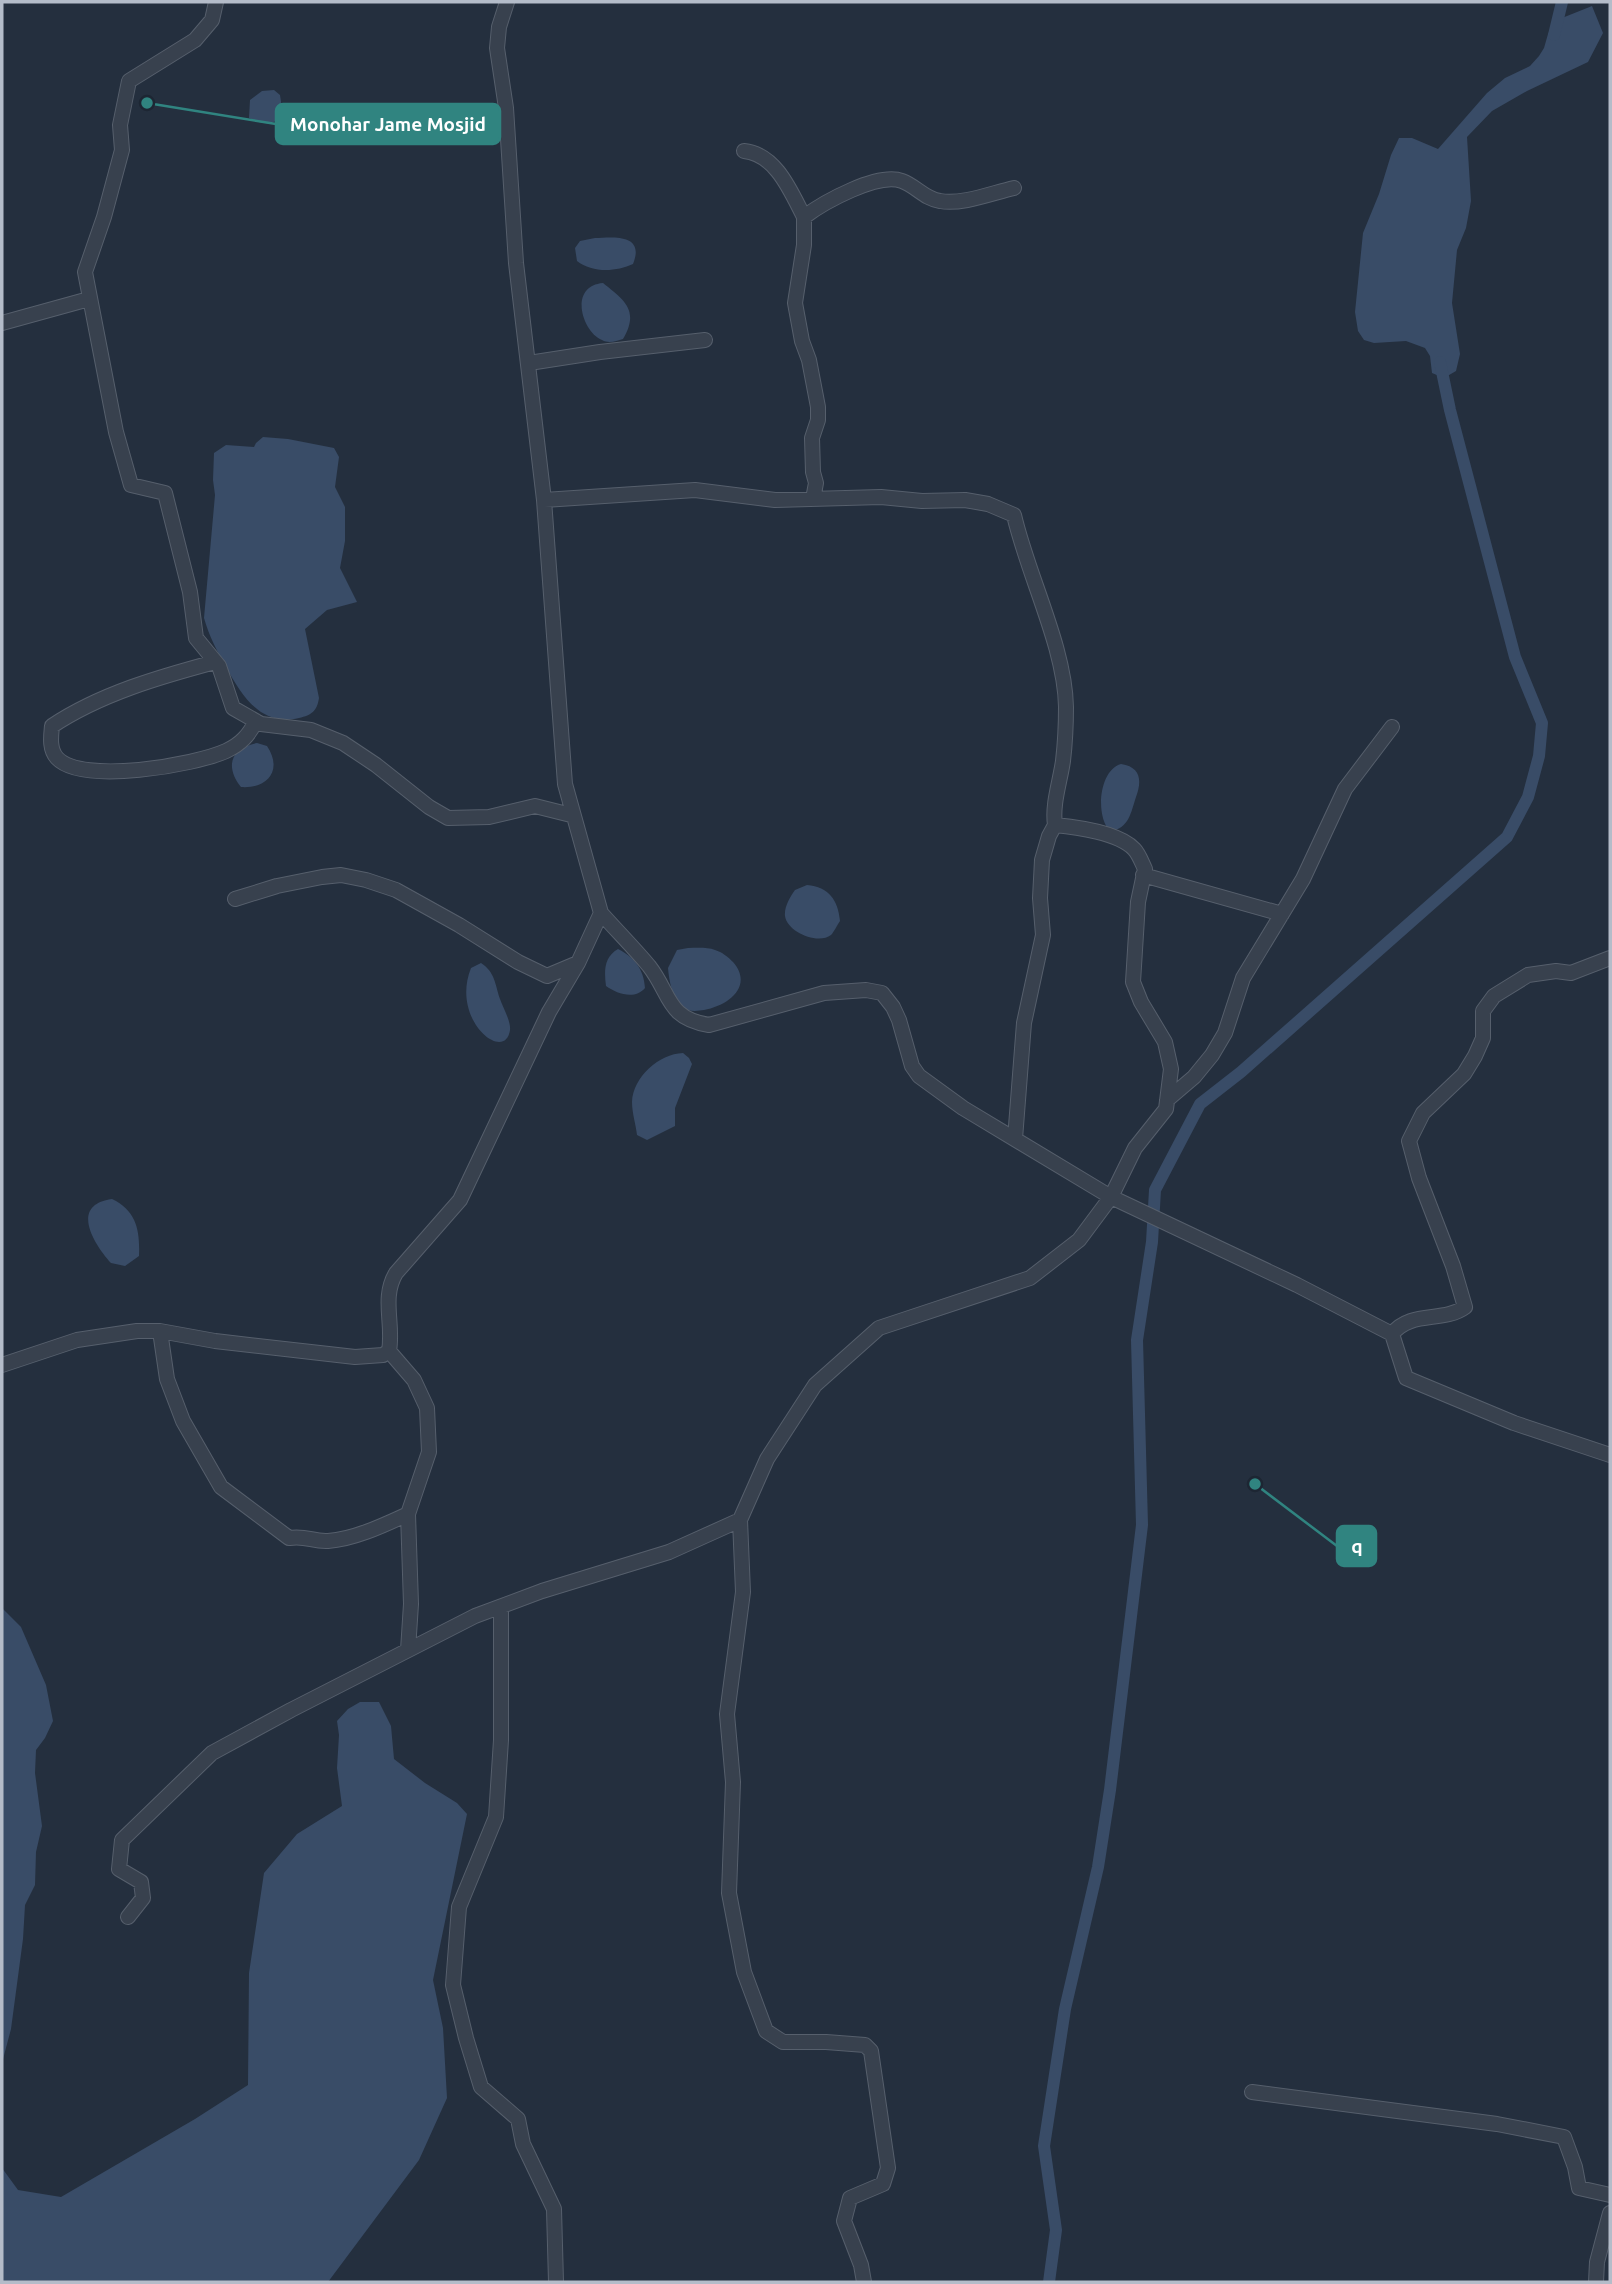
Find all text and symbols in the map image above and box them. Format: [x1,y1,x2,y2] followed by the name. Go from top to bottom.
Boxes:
[276,104,500,144] callout: Monohar Jame Mosjid
[290,113,486,135] text: Monohar Jame Mosjid
[1337,1526,1376,1566] callout: q
[1351,1535,1363,1557] text: q

